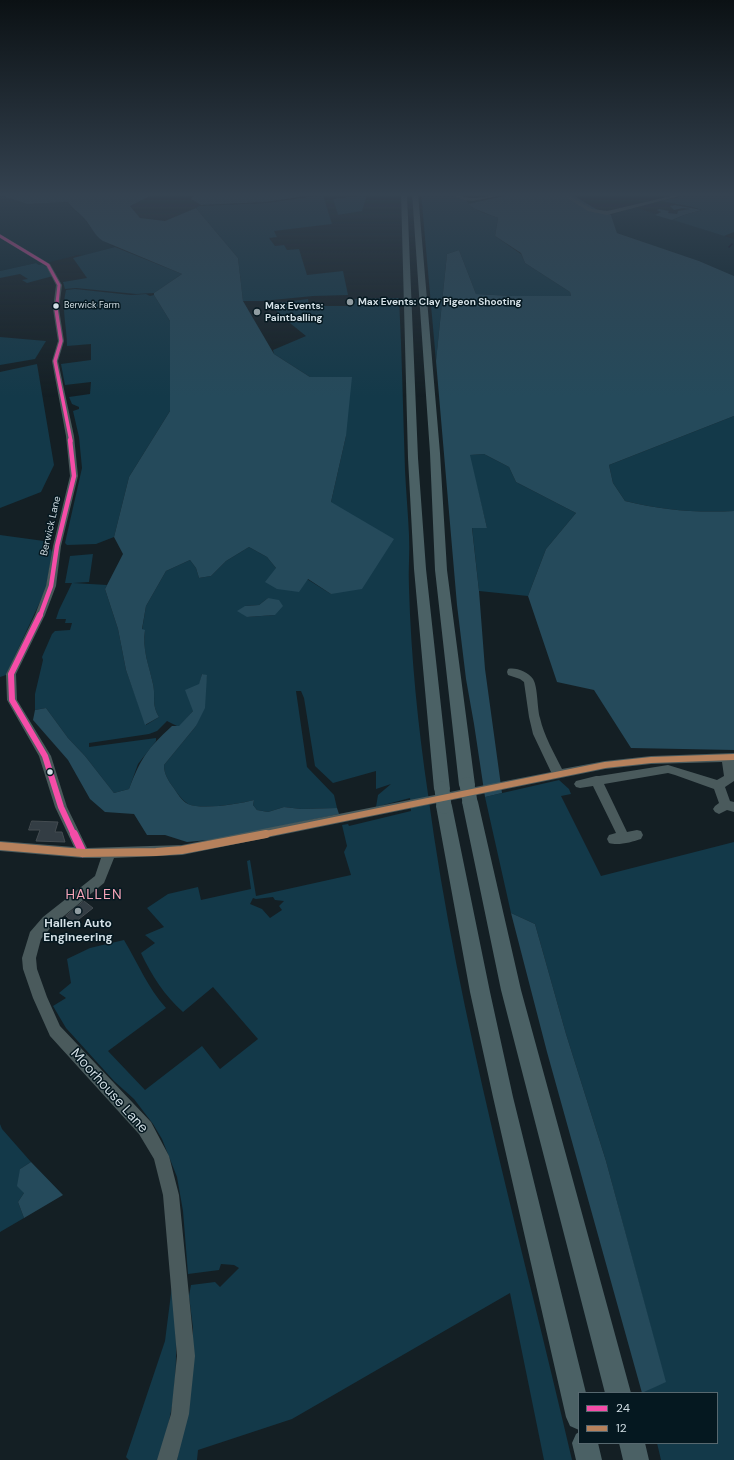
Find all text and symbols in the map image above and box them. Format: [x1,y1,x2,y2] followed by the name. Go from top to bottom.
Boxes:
[358,296,522,308] place label: Max Events: Clay Pigeon Shooting
[345,297,355,307] marker: Max Events: Clay Pigeon Shooting
[265,300,323,324] place label: Max Events: Paintballing
[51,301,61,311] marker: Berwick Farm
[64,301,120,311] place label: Berwick Farm
[252,307,262,317] marker: Max Events: Paintballing
[38,495,64,557] street label: Berwick Lane
[45,767,55,777] unlabelled marker
[65,887,123,903] district label: HALLEN
[73,906,83,916] marker: Hallen Auto Engineering
[43,917,113,945] place label: Hallen Auto Engineering
[67,1045,151,1137] street label: Moorhouse Lane
[578,1392,718,1444] legend
[616,1400,630,1416] text: 24
[616,1420,627,1436] text: 12

